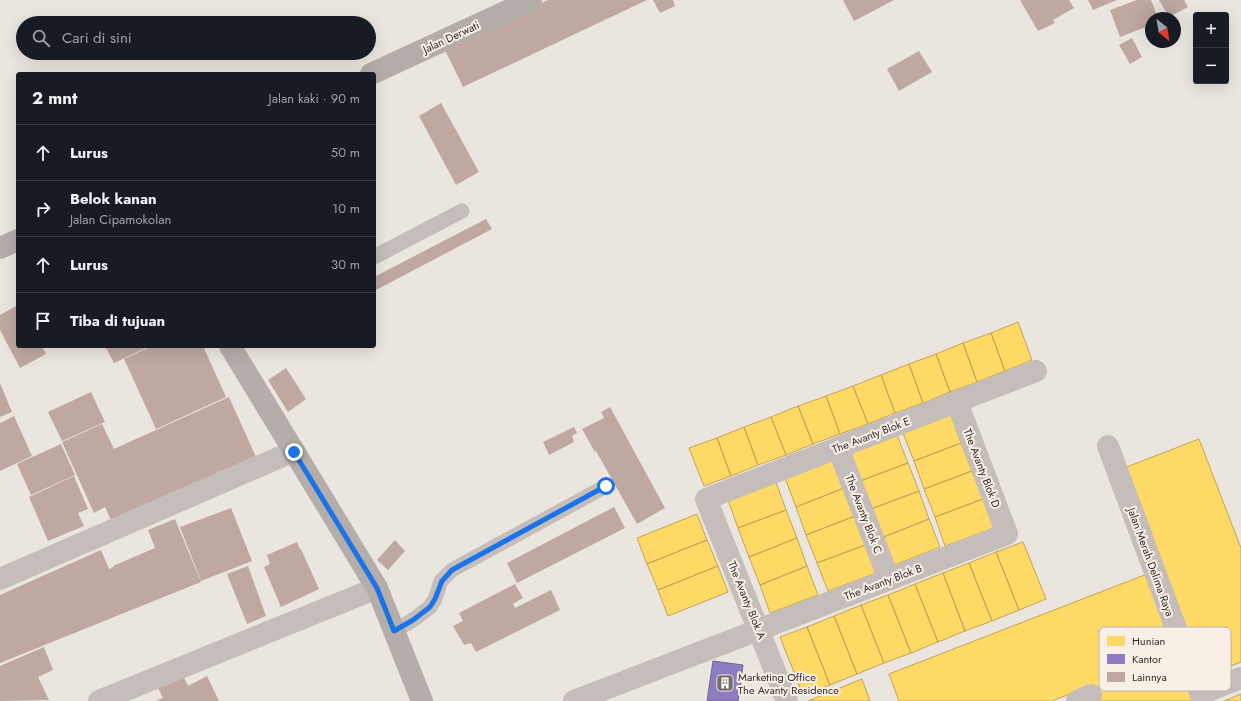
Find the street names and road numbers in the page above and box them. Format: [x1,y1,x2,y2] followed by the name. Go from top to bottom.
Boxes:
[418,17,482,58] street label: Jalan Derwati
[830,413,912,457] street label: The Avanty Blok E
[960,426,1005,510] street label: The Avanty Blok D
[842,472,886,556] street label: The Avanty Blok C
[1123,503,1178,619] street label: Jalan Merah Delima Raya
[724,558,770,642] street label: The Avanty Blok A
[842,560,924,604] street label: The Avanty Blok B

